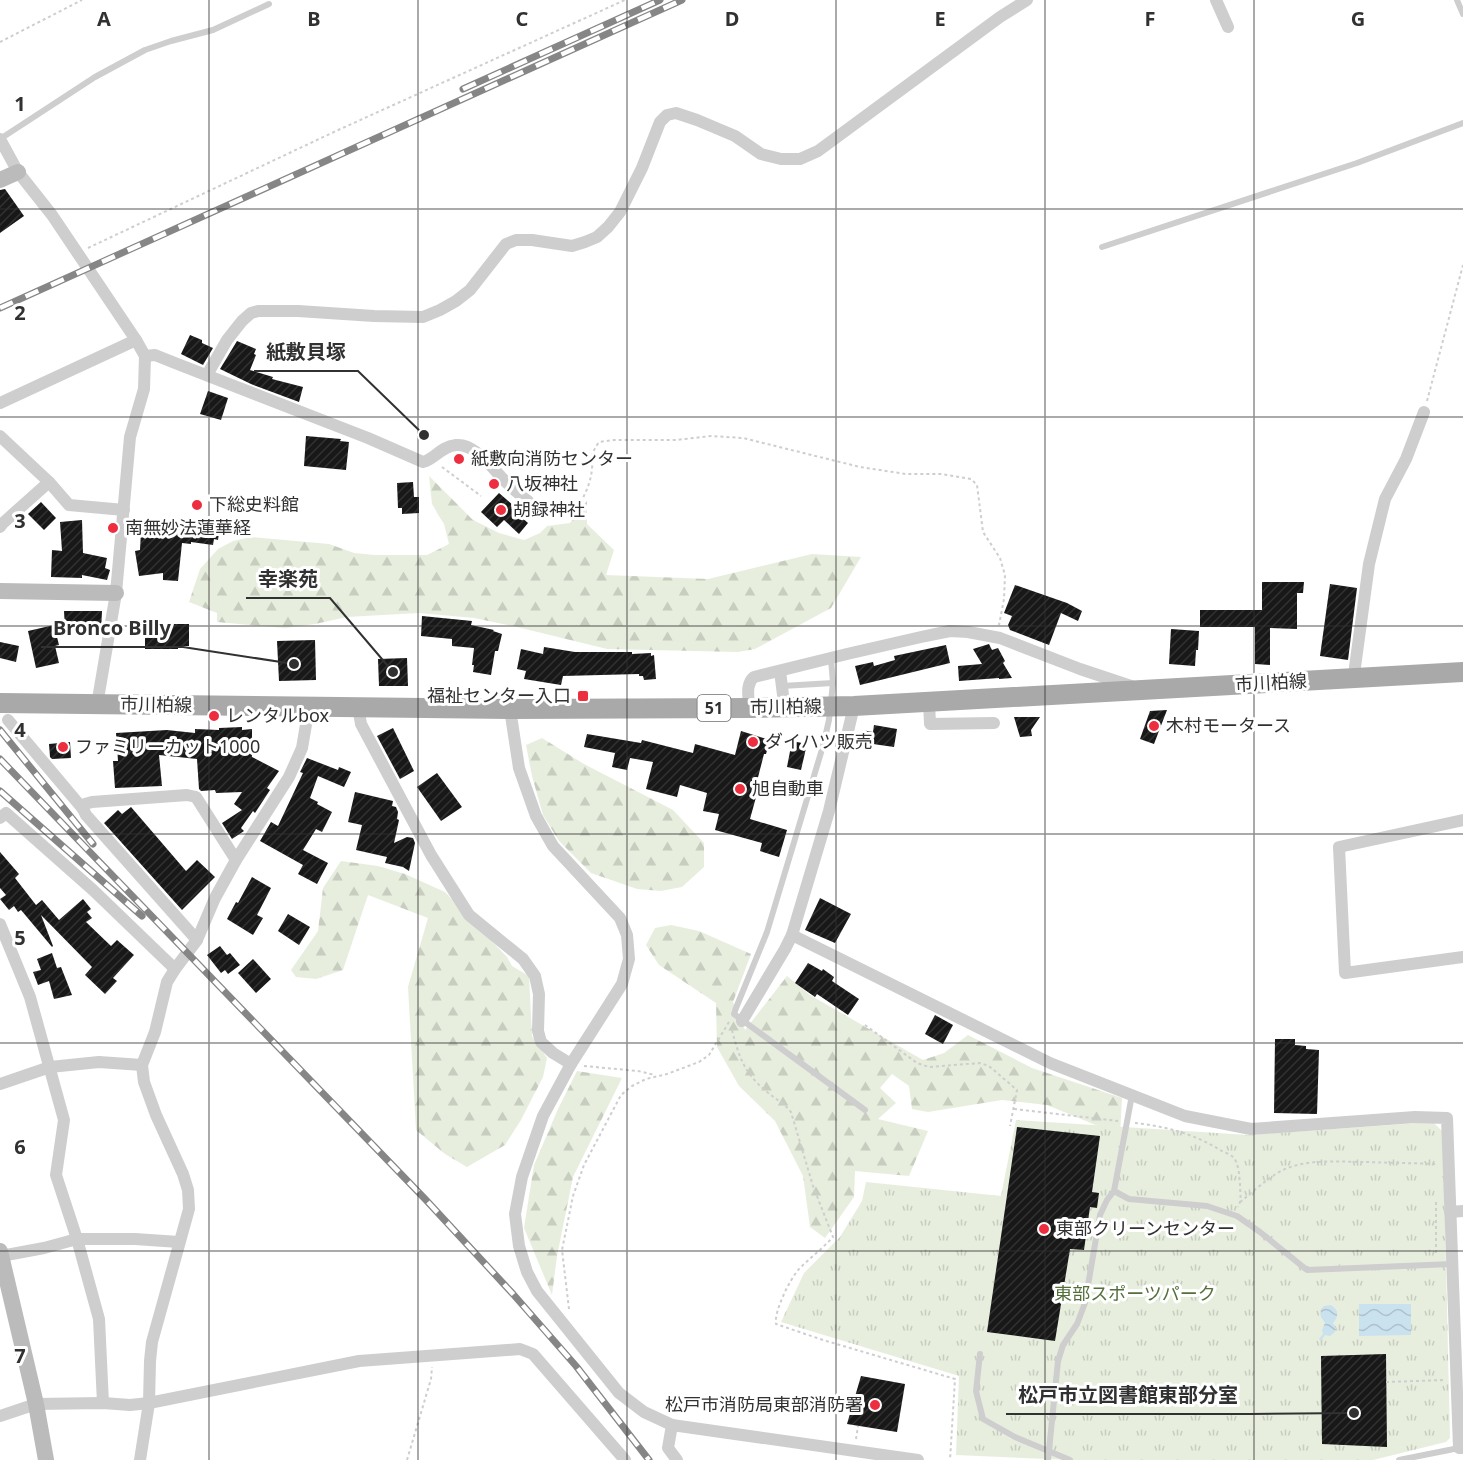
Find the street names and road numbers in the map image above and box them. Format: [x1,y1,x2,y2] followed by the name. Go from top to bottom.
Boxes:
[1234,668,1308,696] street label: 市川柏線
[120,691,192,717] street label: 市川柏線
[750,693,822,719] street label: 市川柏線
[698,695,730,721] road number: 51

